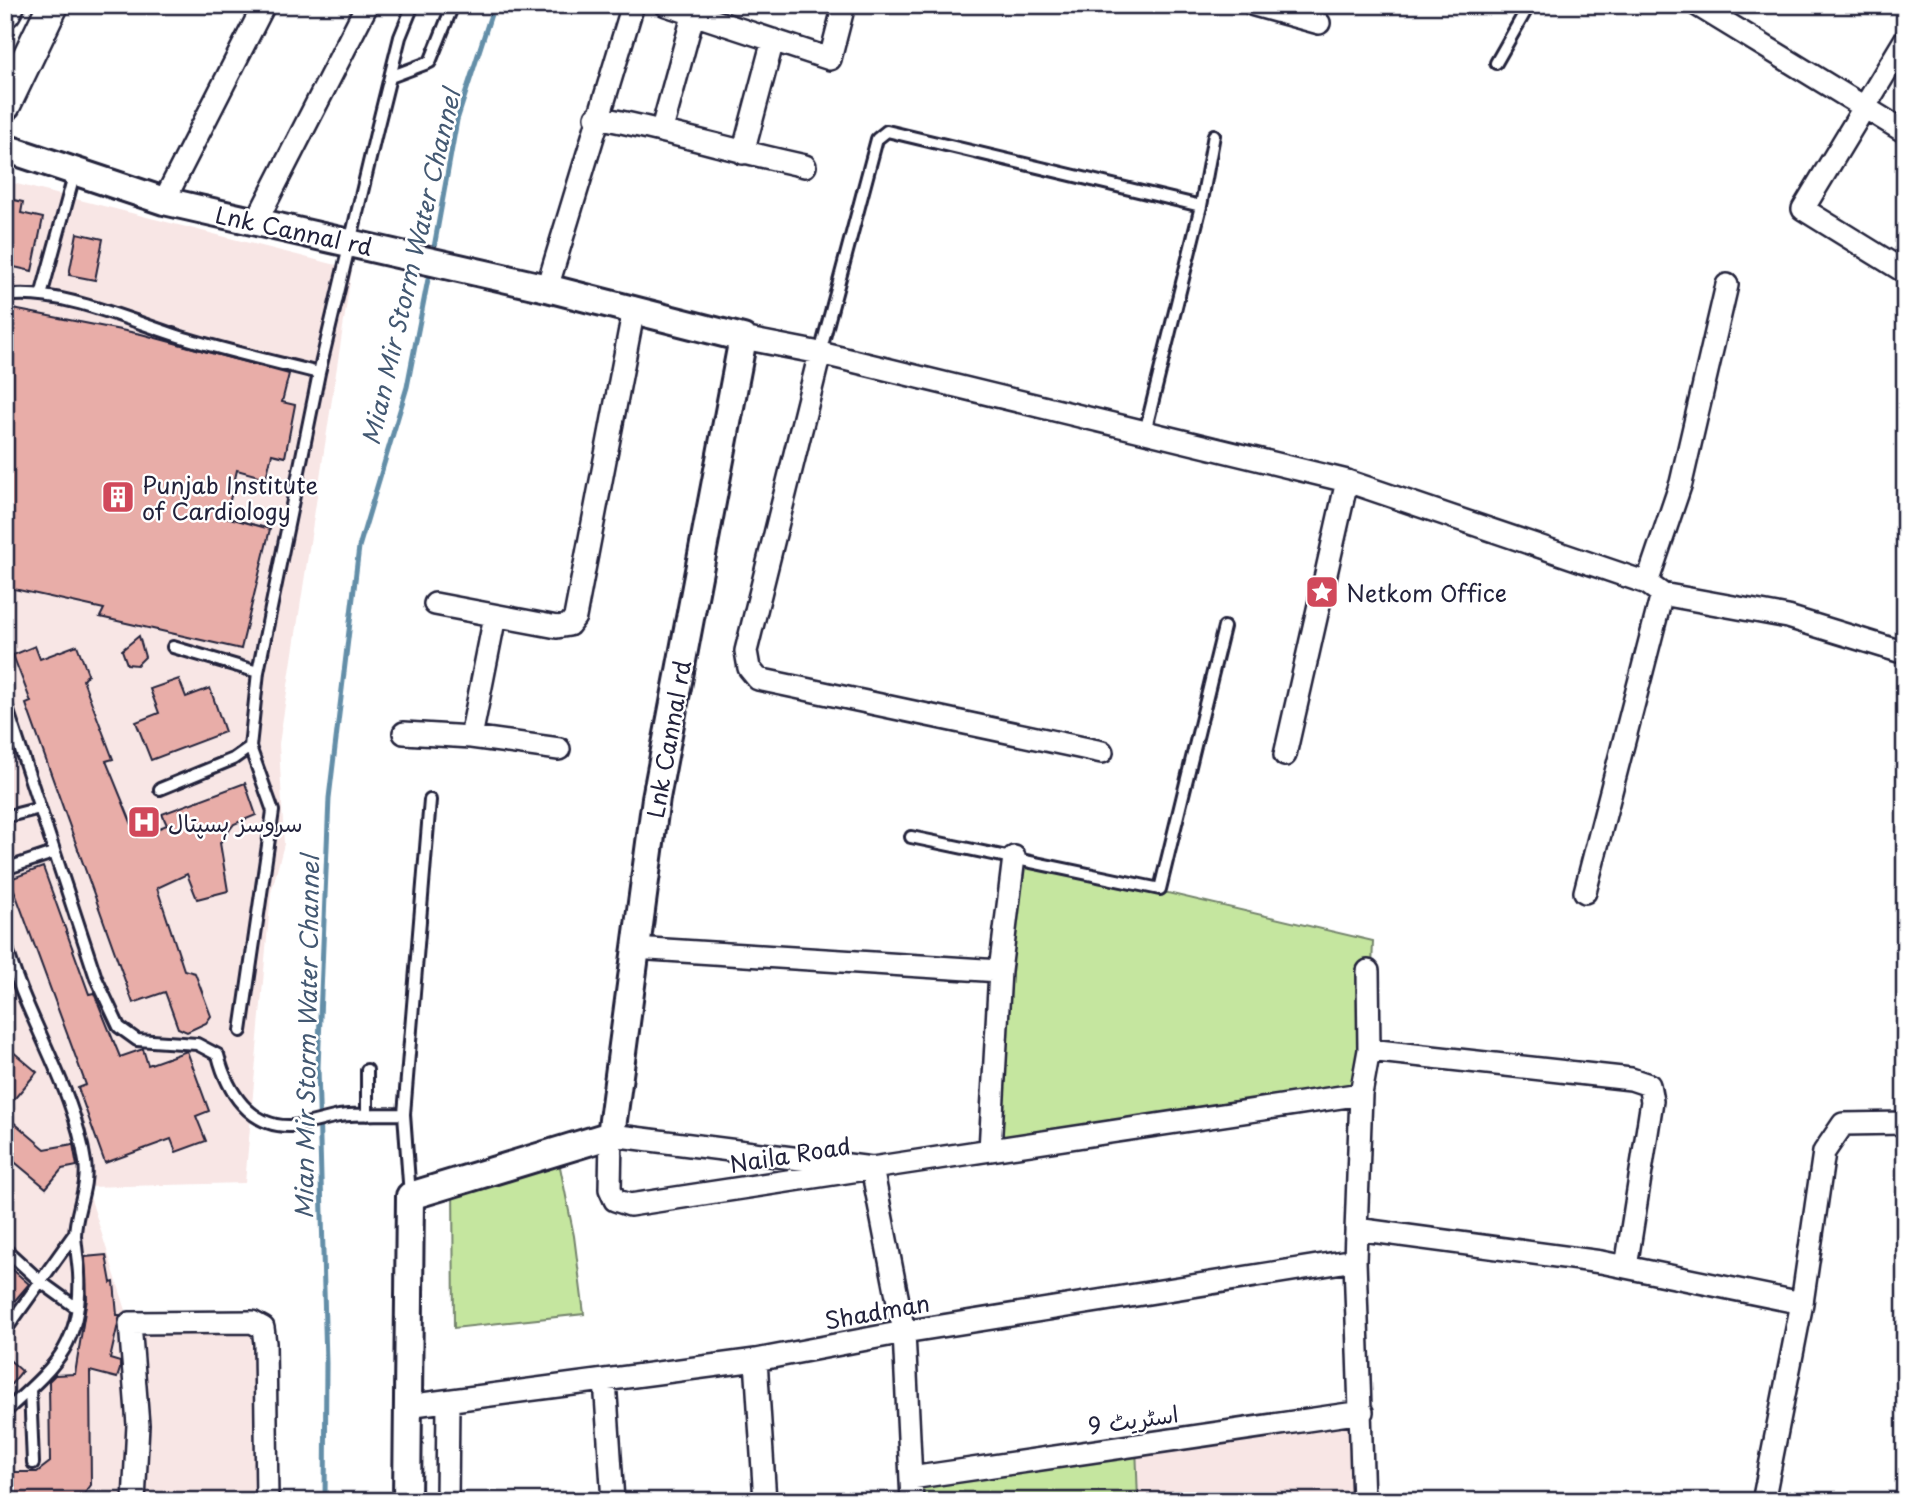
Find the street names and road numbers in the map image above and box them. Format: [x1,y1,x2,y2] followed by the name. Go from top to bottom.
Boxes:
[212,196,376,264] street label: Lnk Cannal rd
[637,657,699,821] street label: Lnk Cannal rd
[727,1127,853,1181] street label: Naila Road
[822,1285,932,1337] street label: Shadman
[1085,1395,1181,1443] street label: اسٹریٹ 9

